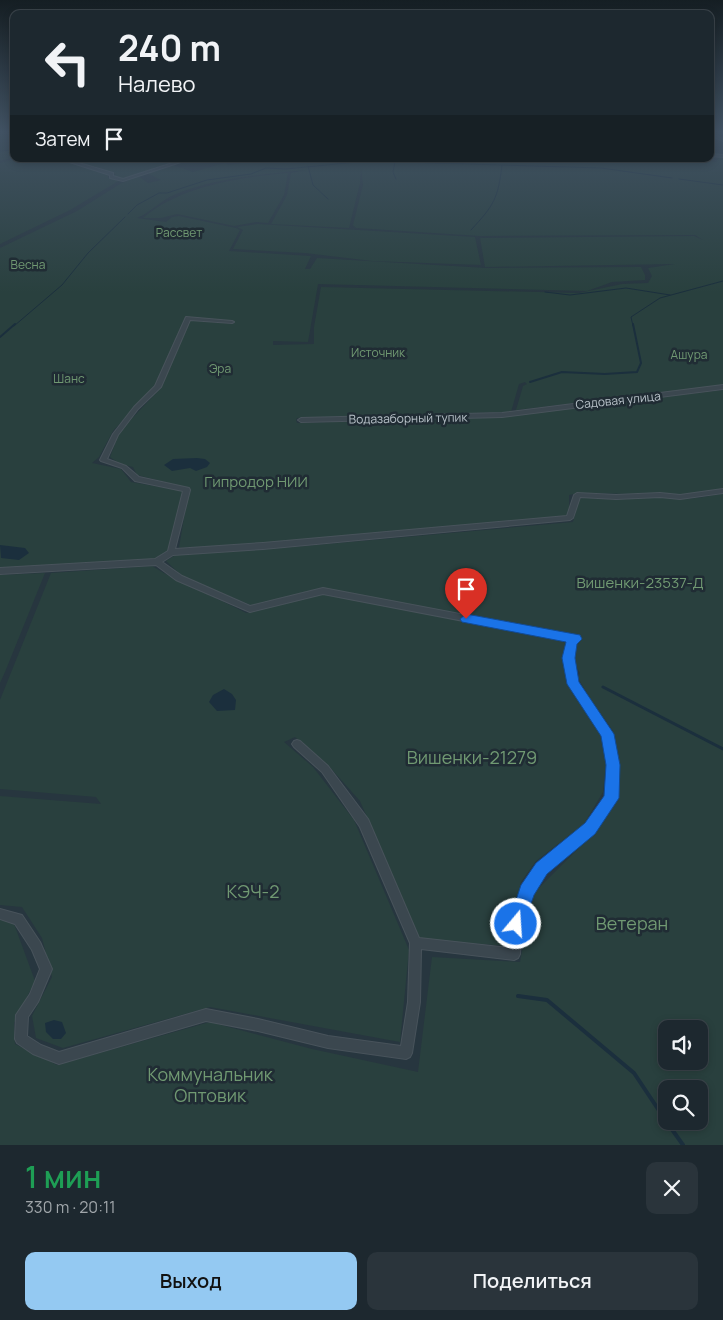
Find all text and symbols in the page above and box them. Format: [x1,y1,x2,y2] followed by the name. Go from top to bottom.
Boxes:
[118,24,221,72] text: 240 m
[35,30,100,95] icon: left
[118,69,196,99] text: Налево
[100,125,128,153] icon: arrive
[35,126,90,152] text: Затем
[156,224,202,241] park label: Рассвет
[11,256,45,273] park label: Весна
[351,344,406,361] park label: Источник
[671,346,707,363] park label: Ашура
[209,360,231,377] park label: Эра
[53,370,85,387] park label: Шанс
[575,387,661,413] street label: Садовая улица
[349,408,468,428] street label: Водазаборный тупик
[204,471,308,492] park label: Гипродор НИИ
[445,568,487,619] pin
[576,572,704,593] park label: Вишенки-23537-Д
[452,575,480,603] icon: arrive
[407,745,537,769] park label: Вишенки-21279
[227,879,279,903] park label: КЭЧ-2
[489,897,541,949] position arrow
[596,911,668,935] park label: Ветеран
[658,1020,708,1130] map controls
[658,1020,708,1070] button: sound
[147,1062,274,1107] park label: Коммунальник Оптовик
[658,1080,708,1130] button: search
[25,1156,101,1197] text: 1 мин
[646,1162,698,1214] button: close
[25,1196,115,1218] text: 330 m · 20:11
[25,1252,357,1310] button: Выход
[367,1252,698,1310] button: Поделиться

